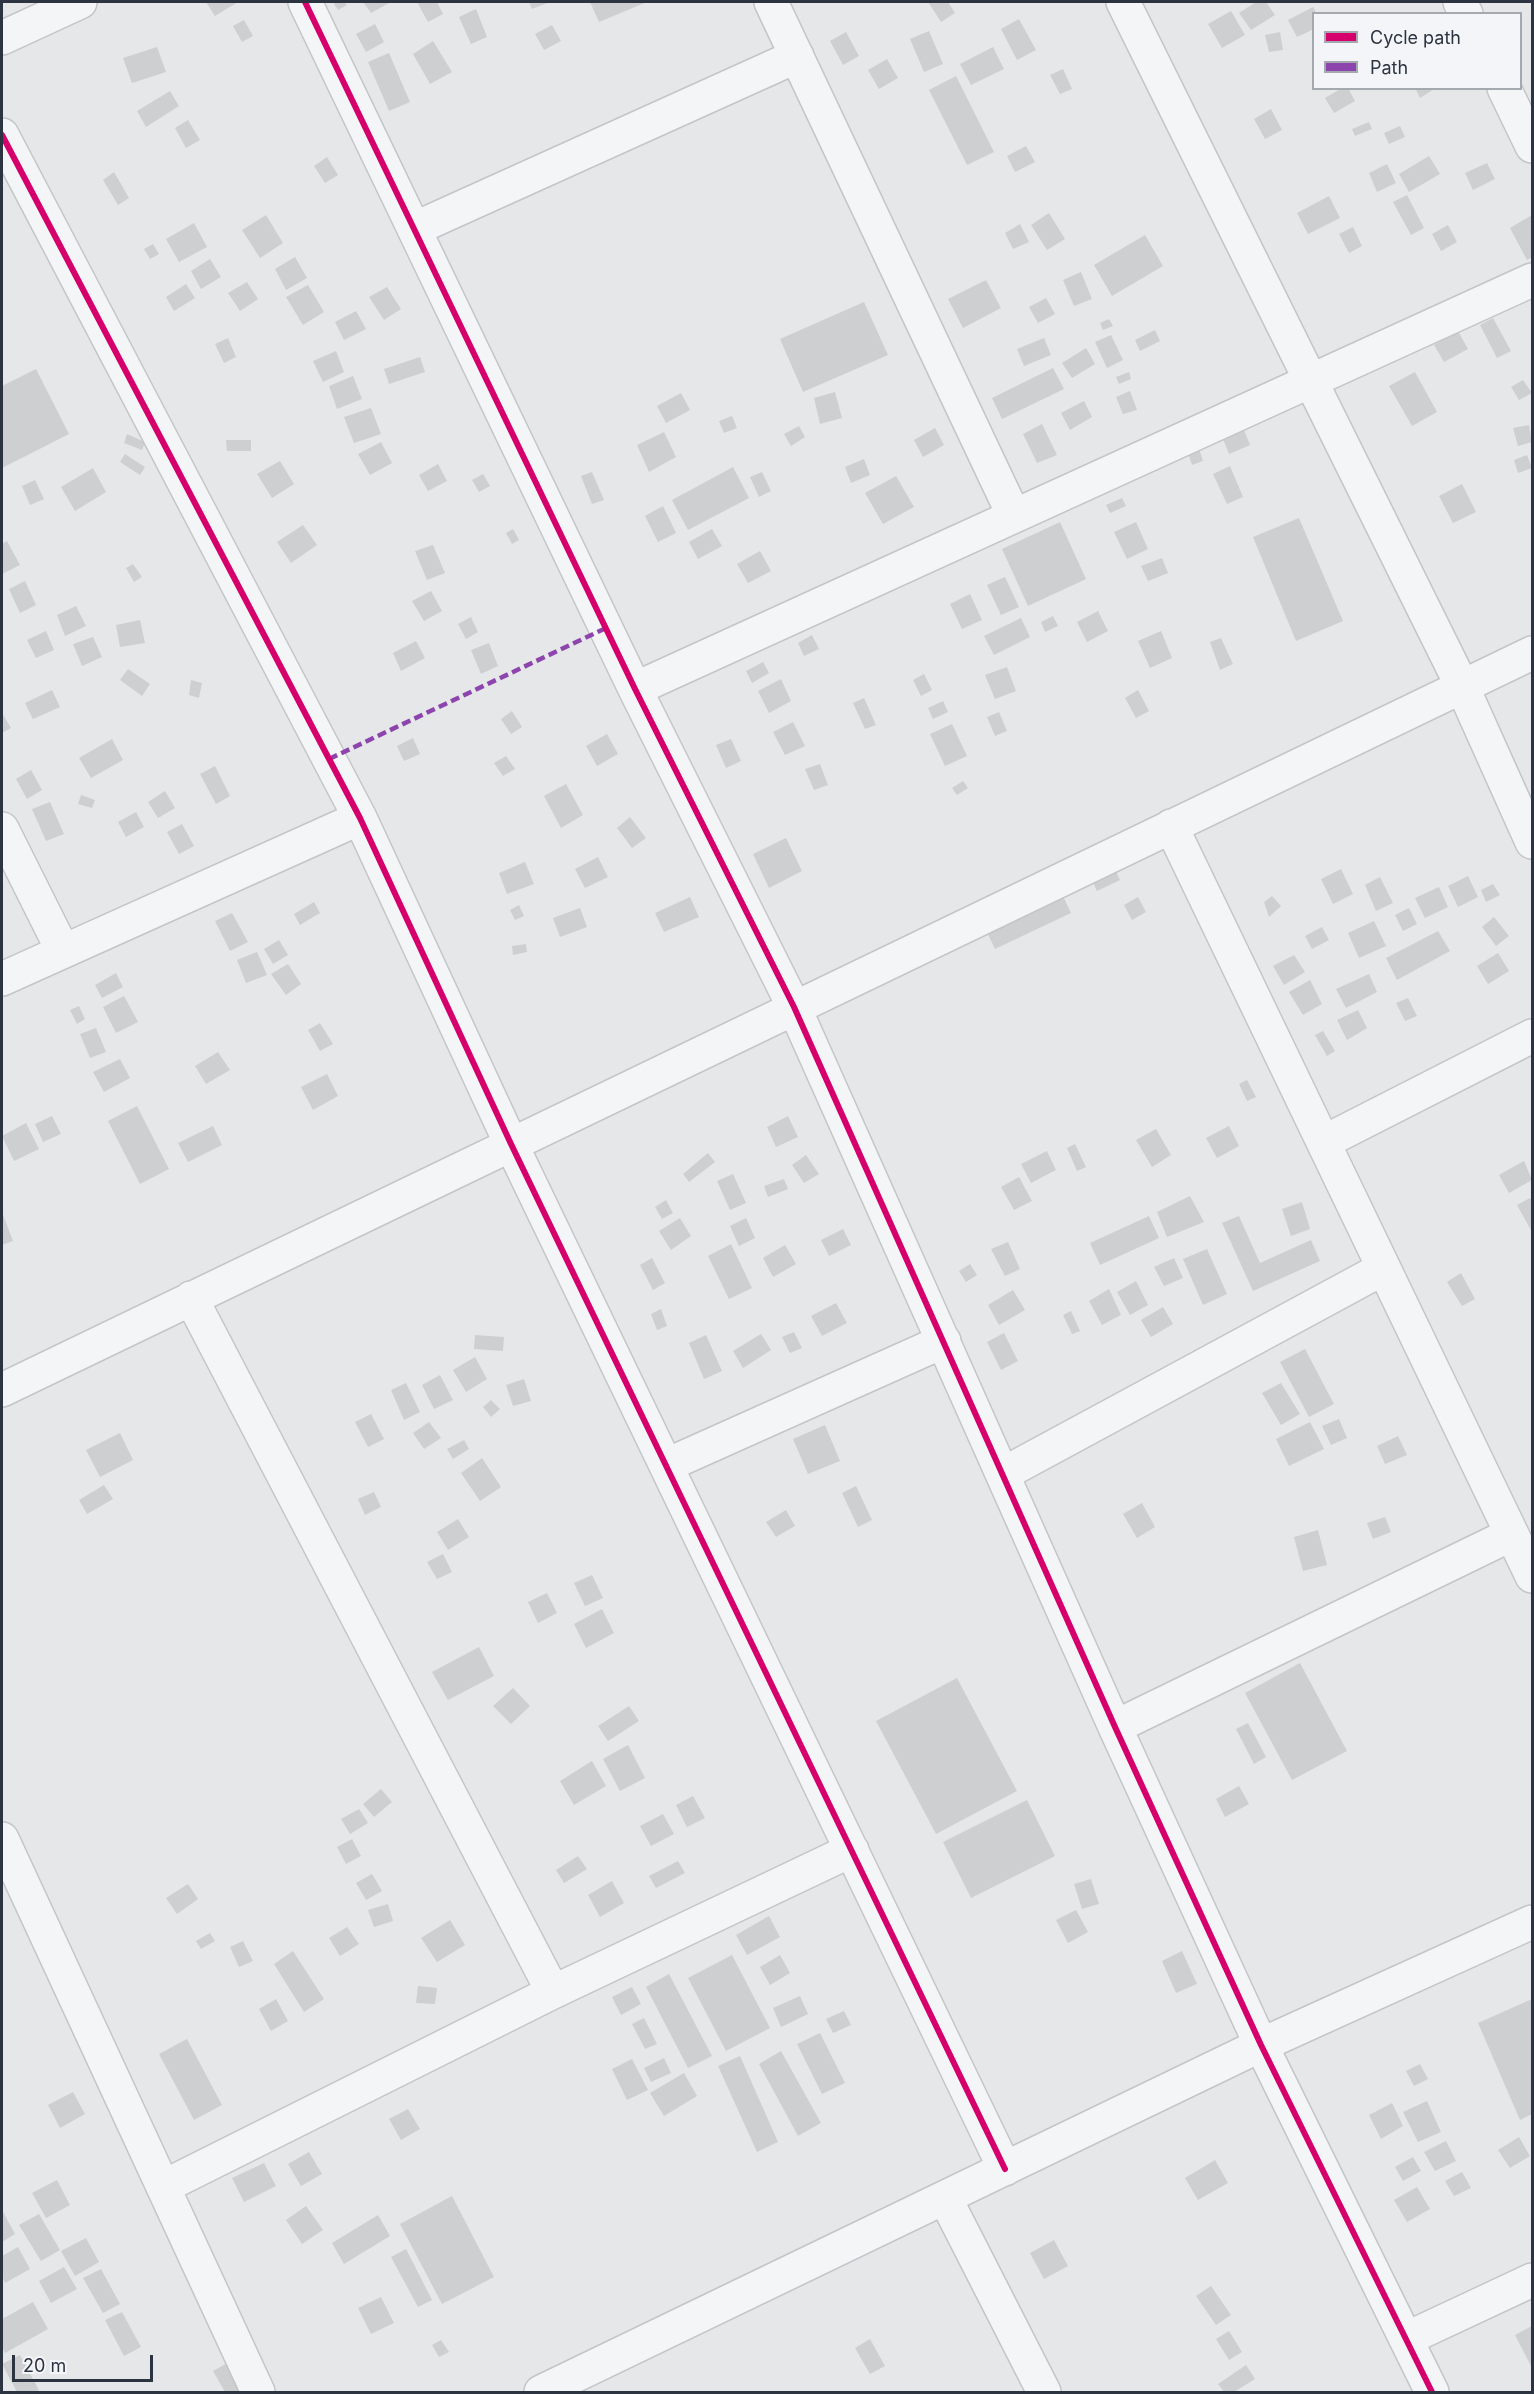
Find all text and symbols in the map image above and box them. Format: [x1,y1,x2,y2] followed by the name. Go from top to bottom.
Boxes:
[1312,12,1522,90] legend
[1370,27,1461,48] text: Cycle path
[1370,57,1408,78] text: Path
[15,2343,156,2381] scale bar
[23,2355,66,2376] text: 20 m

